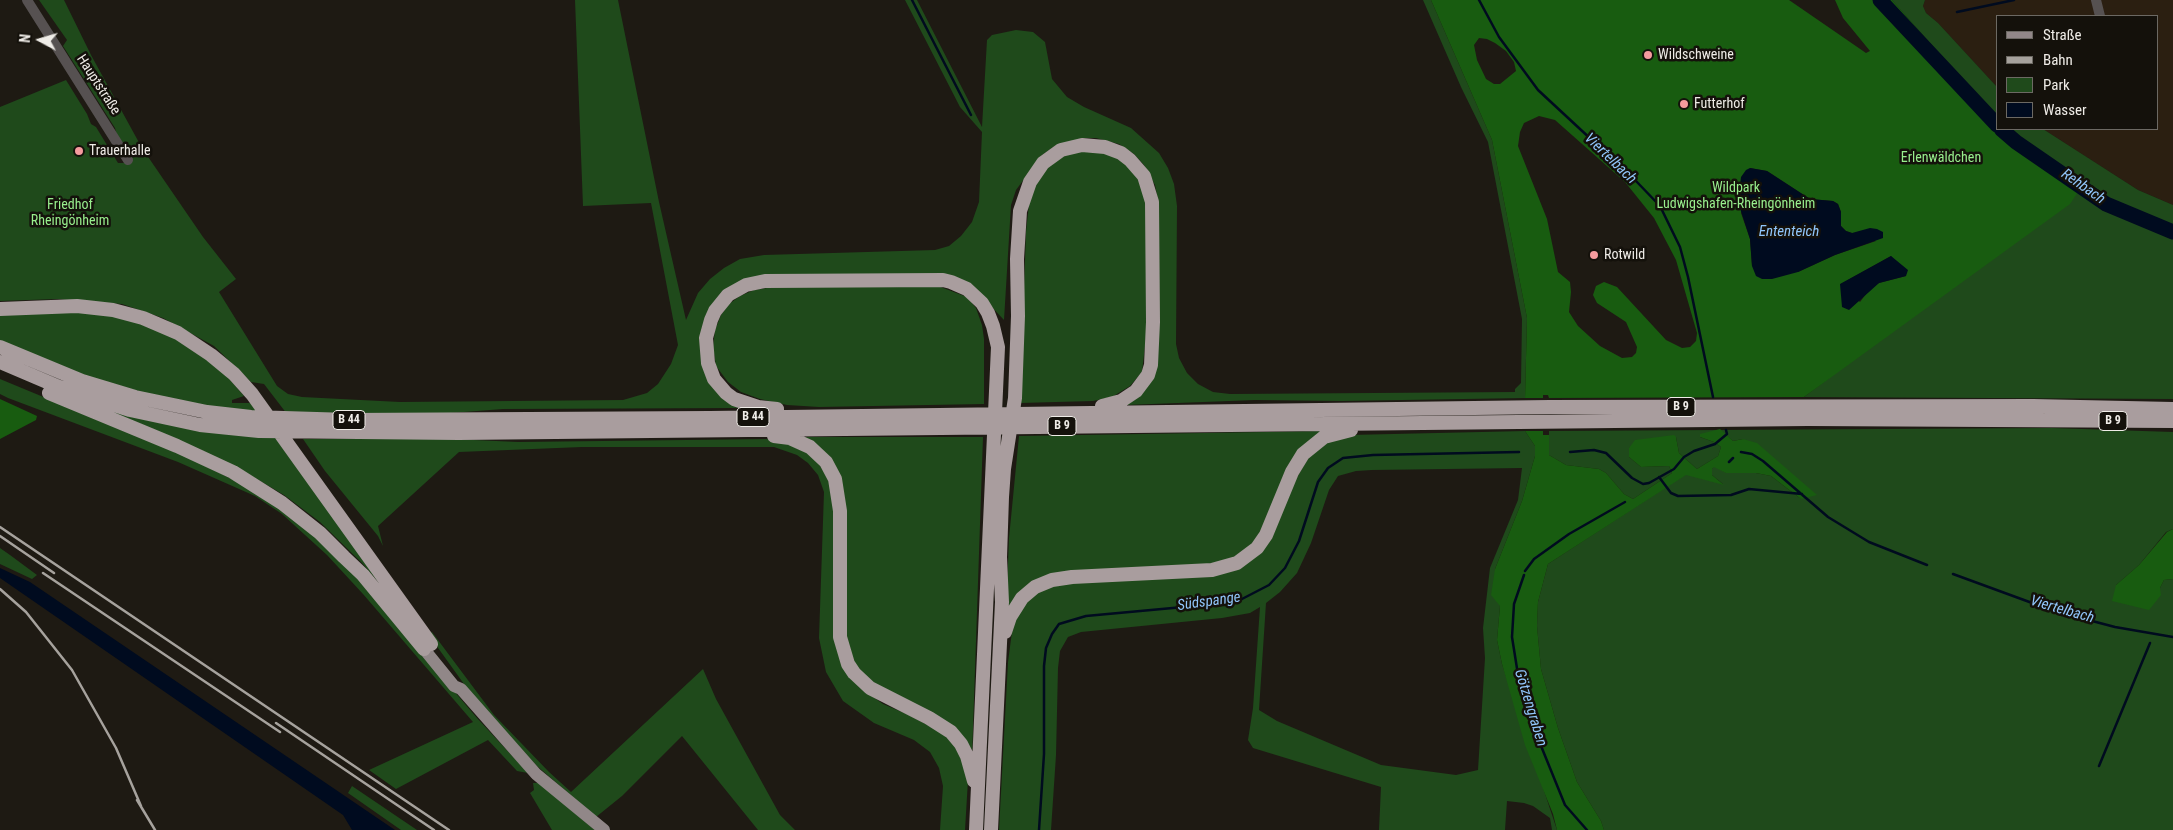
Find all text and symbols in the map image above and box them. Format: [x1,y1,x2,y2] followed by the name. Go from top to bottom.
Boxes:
[15,15,65,65] north arrow
[1996,15,2158,130] legend
[2043,26,2082,44] text: Straße
[17,33,33,44] text: N
[1658,47,1734,63] place label: Wildschweine
[1642,49,1654,61] marker: Wildschweine
[2043,51,2073,69] text: Bahn
[72,52,124,118] street label: Hauptstraße
[2043,76,2070,94] text: Park
[1694,96,1745,112] place label: Futterhof
[1678,98,1690,110] marker: Futterhof
[2043,101,2087,119] text: Wasser
[1580,130,1640,188] water label: Viertelbach
[89,143,151,159] place label: Trauerhalle
[73,145,85,157] marker: Trauerhalle
[1901,150,1981,166] park label: Erlenwäldchen
[2058,165,2108,209] water label: Rehbach
[1657,180,1815,212] park label: Wildpark Ludwigshafen-Rheingönheim
[31,197,109,230] park label: Friedhof Rheingönheim
[1759,223,1819,241] water label: Ententeich
[1604,247,1645,263] place label: Rotwild
[1588,249,1600,261] marker: Rotwild
[1667,398,1695,417] road number: B 9
[737,408,769,427] road number: B 44
[333,410,365,430] road number: B 44
[2099,412,2127,431] road number: B 9
[1048,416,1076,436] road number: B 9
[1176,589,1242,615] water label: Südspange
[2028,592,2096,628] water label: Viertelbach
[1510,667,1550,749] water label: Götzengraben

